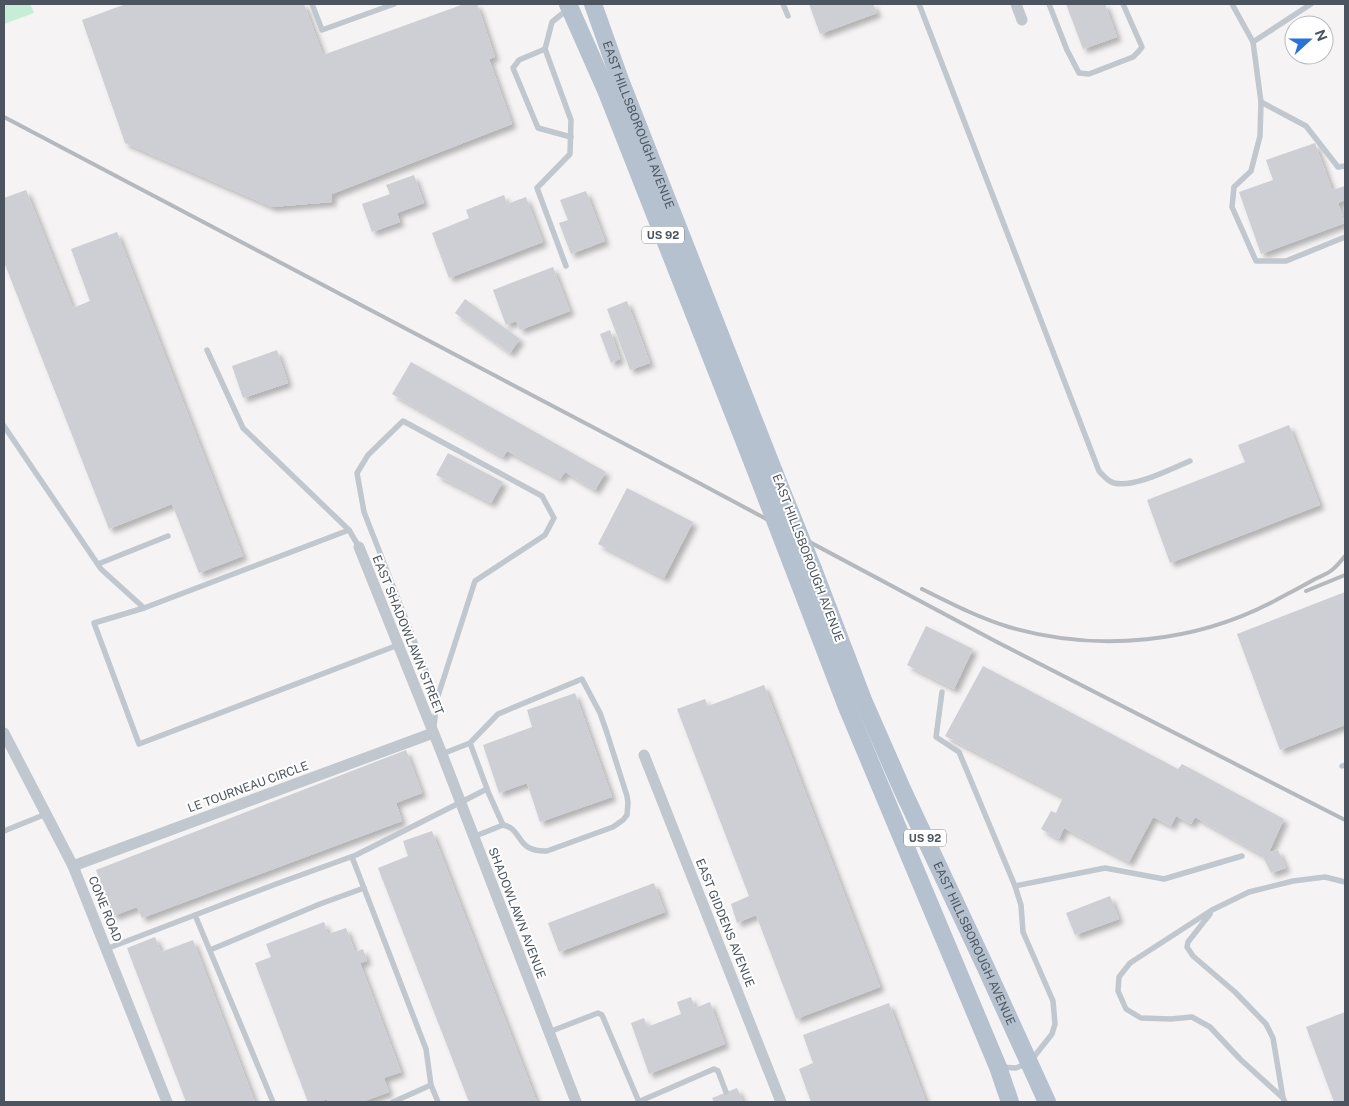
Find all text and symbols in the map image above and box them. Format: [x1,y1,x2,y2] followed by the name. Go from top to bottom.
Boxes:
[1284,15,1334,65] north arrow
[1312,27,1331,43] text: N
[600,39,677,211] street label: EAST HILLSBOROUGH AVENUE
[642,226,684,244] road number: US 92
[769,472,847,644] street label: EAST HILLSBOROUGH AVENUE
[370,553,446,717] street label: EAST SHADOWLAWN STREET
[186,759,310,815] street label: LE TOURNEAU CIRCLE
[904,830,946,846] road number: US 92
[485,845,549,981] street label: SHADOWLAWN AVENUE
[693,857,757,989] street label: EAST GIDDENS AVENUE
[930,860,1018,1028] street label: EAST HILLSBOROUGH AVENUE
[85,874,125,944] street label: CONE ROAD

